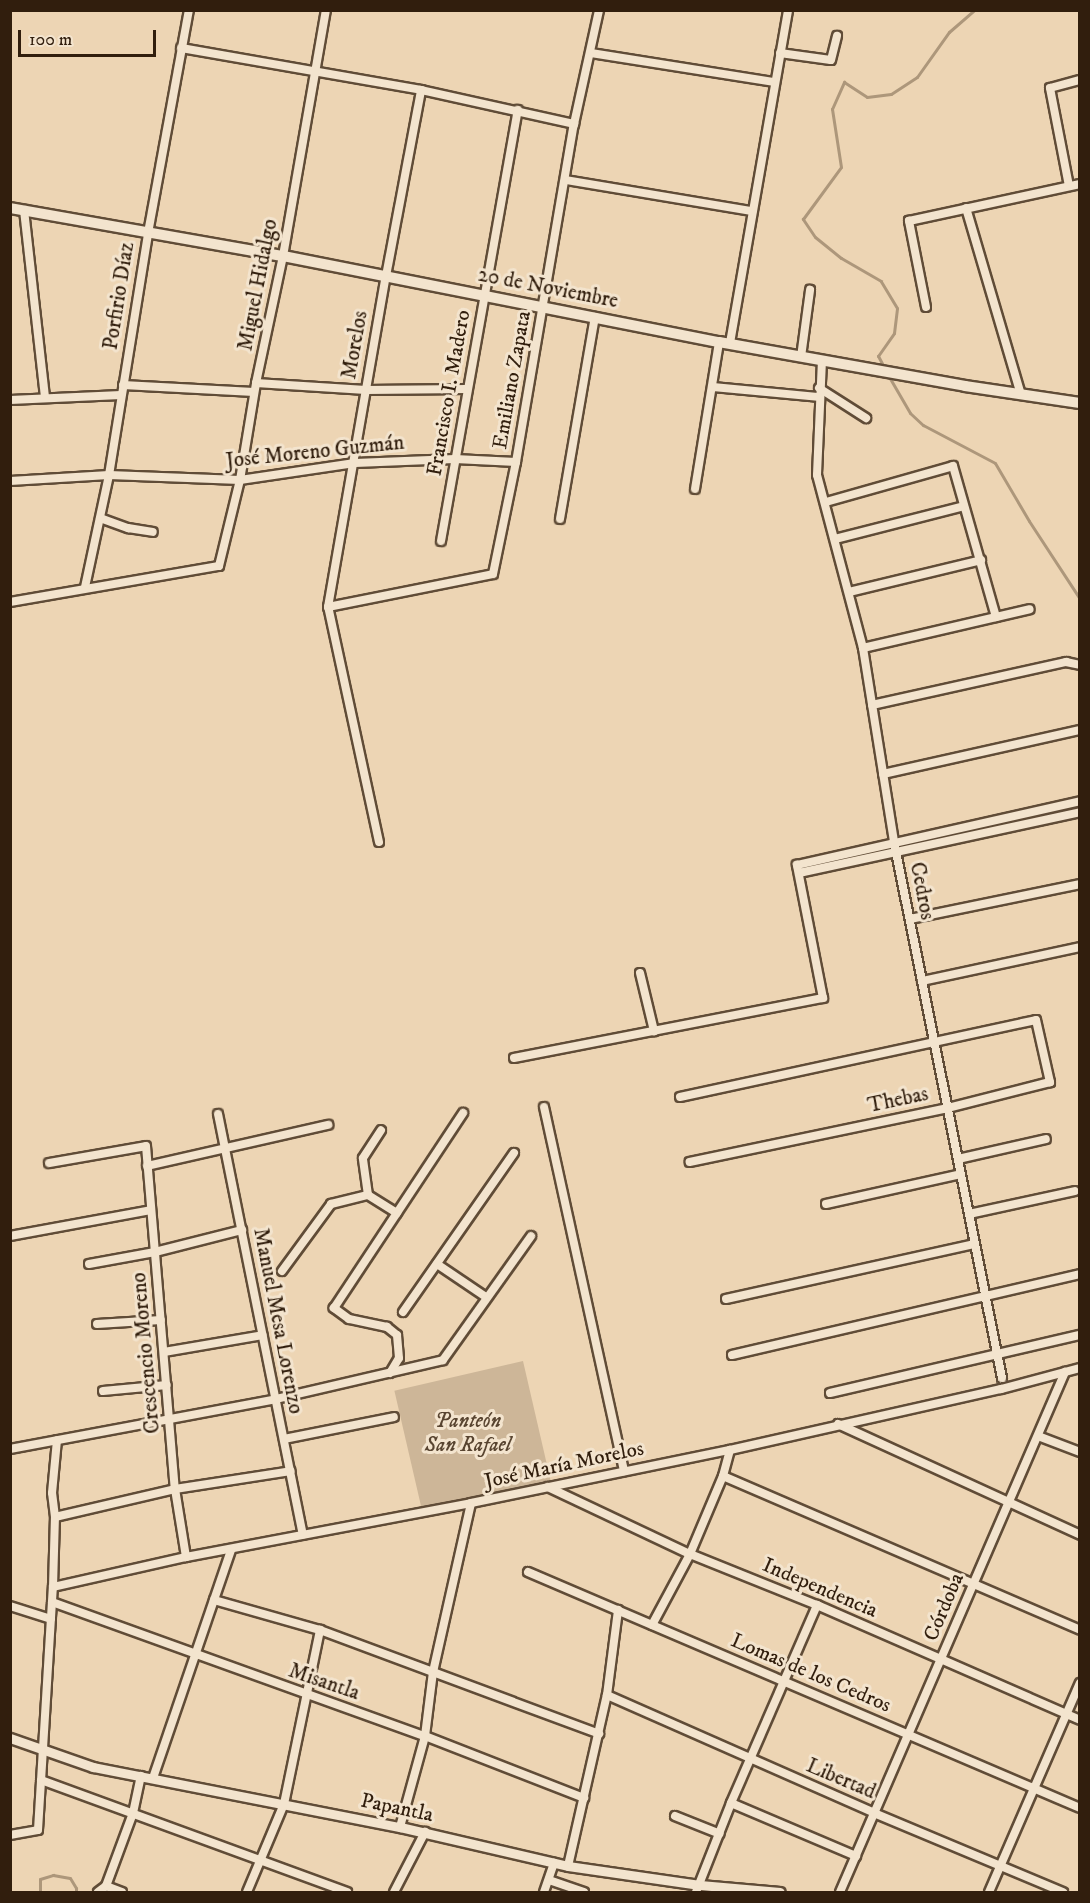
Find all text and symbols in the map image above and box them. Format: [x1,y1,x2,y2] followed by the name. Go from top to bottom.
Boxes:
[21,18,159,56] scale bar
[29,29,72,51] text: 100 m
[233,217,283,353] street label: Miguel Hidalgo
[98,240,140,352] street label: Porfirio Díaz
[476,262,620,314] street label: 20 de Noviembre
[422,308,476,478] street label: Francisco I. Madero
[337,309,373,381] street label: Morelos
[487,309,537,451] street label: Emiliano Zapata
[225,430,405,474] street label: José Moreno Guzmán
[904,860,940,922] street label: Cedros
[865,1081,931,1119] street label: Thebas
[248,1226,308,1416] street label: Manuel Mesa Lorenzo
[126,1271,166,1435] street label: Crescencio Moreno
[425,1408,511,1458] park label: Panteón San Rafael
[482,1436,646,1494] street label: José María Morelos
[759,1553,881,1623] street label: Independencia
[918,1569,970,1645] street label: Córdoba
[727,1628,895,1718] street label: Lomas de los Cedros
[285,1658,363,1706] street label: Misantla
[802,1753,880,1805] street label: Libertad
[358,1788,436,1828] street label: Papantla

